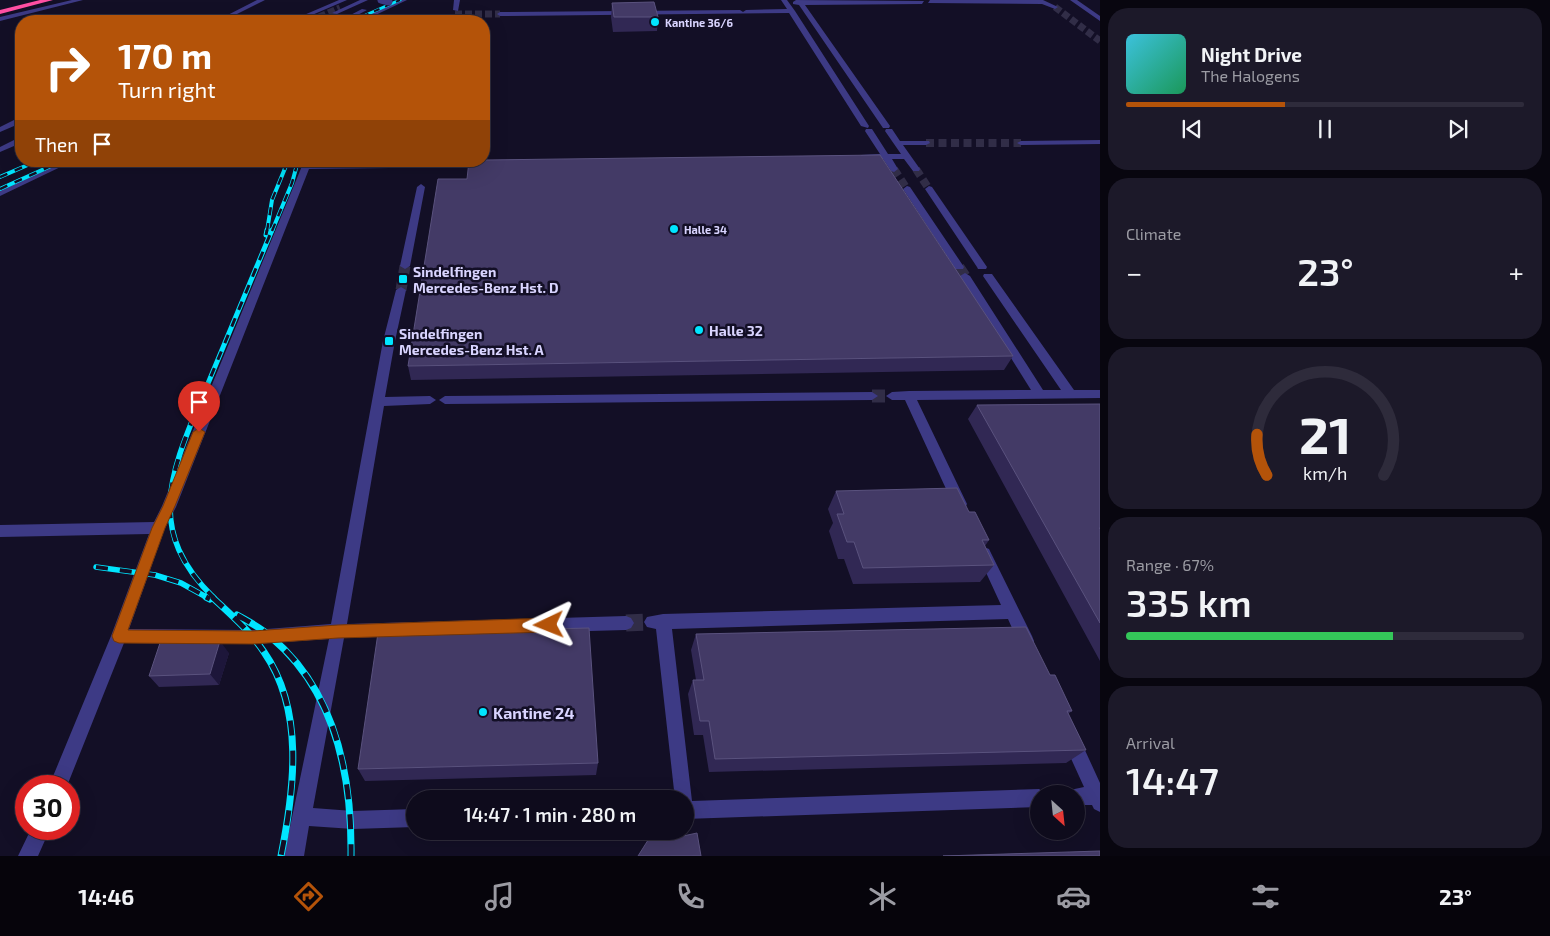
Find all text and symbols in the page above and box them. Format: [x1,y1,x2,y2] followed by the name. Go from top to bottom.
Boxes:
[649,16,661,28] marker: Kantine 36/6
[665,16,733,29] place label: Kantine 36/6
[118,34,212,76] text: 170 m
[35,35,100,100] icon: right
[1201,43,1302,66] text: Night Drive
[1201,66,1300,85] text: The Halogens
[118,76,216,102] text: Turn right
[1178,115,1206,143] icon: previous
[1311,115,1339,143] icon: pause
[1444,115,1472,143] icon: next
[88,130,116,158] icon: arrive
[35,133,78,156] text: Then
[668,223,680,235] marker: Halle 34
[684,223,727,236] place label: Halle 34
[1126,224,1181,243] text: Climate
[1297,248,1354,294] text: 23°
[1126,255,1142,289] text: −
[1509,255,1524,289] text: +
[413,263,559,296] place label: Sindelfingen Mercedes-Benz Hst. D
[397,273,409,285] marker: Sindelfingen Mercedes-Benz Hst. D
[709,322,763,339] place label: Halle 32
[693,324,705,336] marker: Halle 32
[399,325,545,358] place label: Sindelfingen Mercedes-Benz Hst. A
[383,335,395,347] marker: Sindelfingen Mercedes-Benz Hst. A
[178,381,220,432] pin
[185,388,213,416] icon: arrive
[1299,402,1351,464] text: 21
[1303,462,1347,484] text: km/h
[1126,555,1214,574] text: Range · 67%
[1126,579,1252,625] text: 335 km
[522,598,574,650] position arrow
[493,703,574,722] place label: Kantine 24
[477,706,489,718] marker: Kantine 24
[1126,733,1175,752] text: Arrival
[1126,757,1219,803] text: 14:47
[15,775,80,840] speed limit sign: 30
[1030,785,1085,840] north arrow
[1030,785,1085,840] map controls
[464,803,636,826] text: 14:47 · 1 min · 280 m
[291,879,326,914] icon: directions
[482,879,517,914] icon: music
[673,879,708,914] icon: phone
[865,879,900,914] icon: climate
[1056,879,1091,914] icon: car
[1248,879,1283,914] icon: filters
[78,883,134,909] text: 14:46
[1439,883,1472,909] text: 23°

